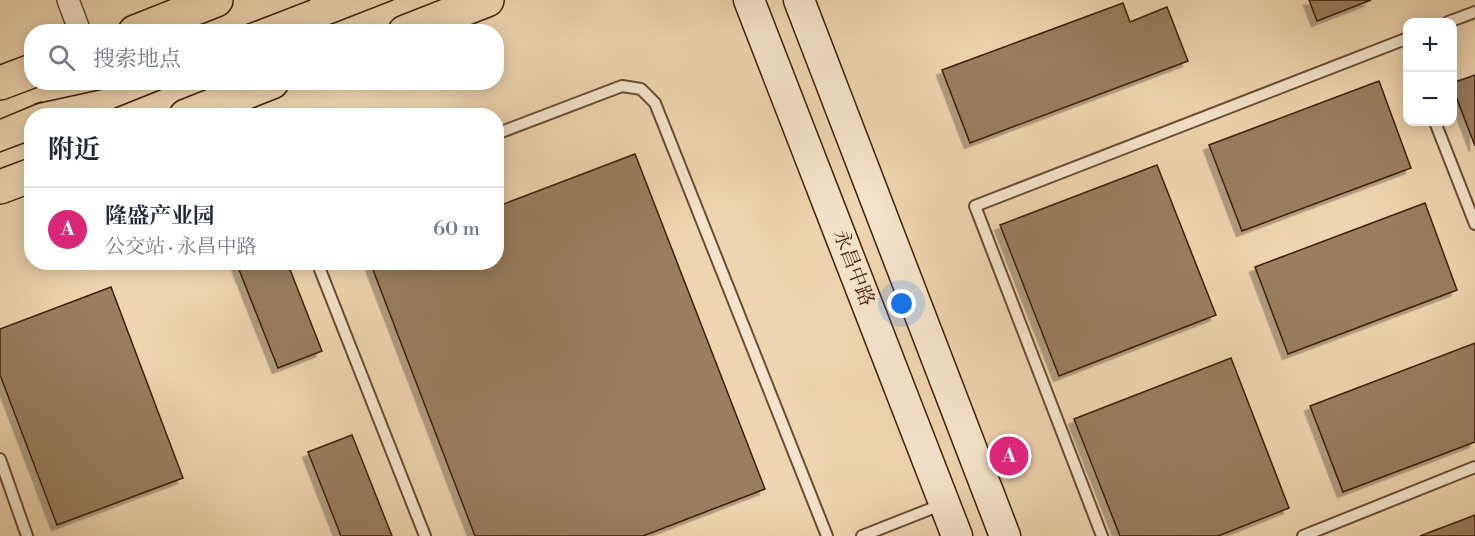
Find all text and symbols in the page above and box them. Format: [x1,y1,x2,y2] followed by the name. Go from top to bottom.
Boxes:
[1403,18,1457,126] map controls
[1403,18,1457,72] button: +
[24,24,504,90] search box
[45,41,78,74] icon: search
[93,46,181,73] text: 搜索地点
[1403,72,1457,126] button: −
[48,134,100,166] text: 附近
[105,203,215,230] text: 隆盛产业园
[60,217,75,242] text: A
[433,217,480,242] text: 60 m
[827,226,879,310] street label: 永昌中路
[105,235,257,260] text: 公交站 · 永昌中路
[887,289,916,318] your location
[990,434,1028,478] pin: A

